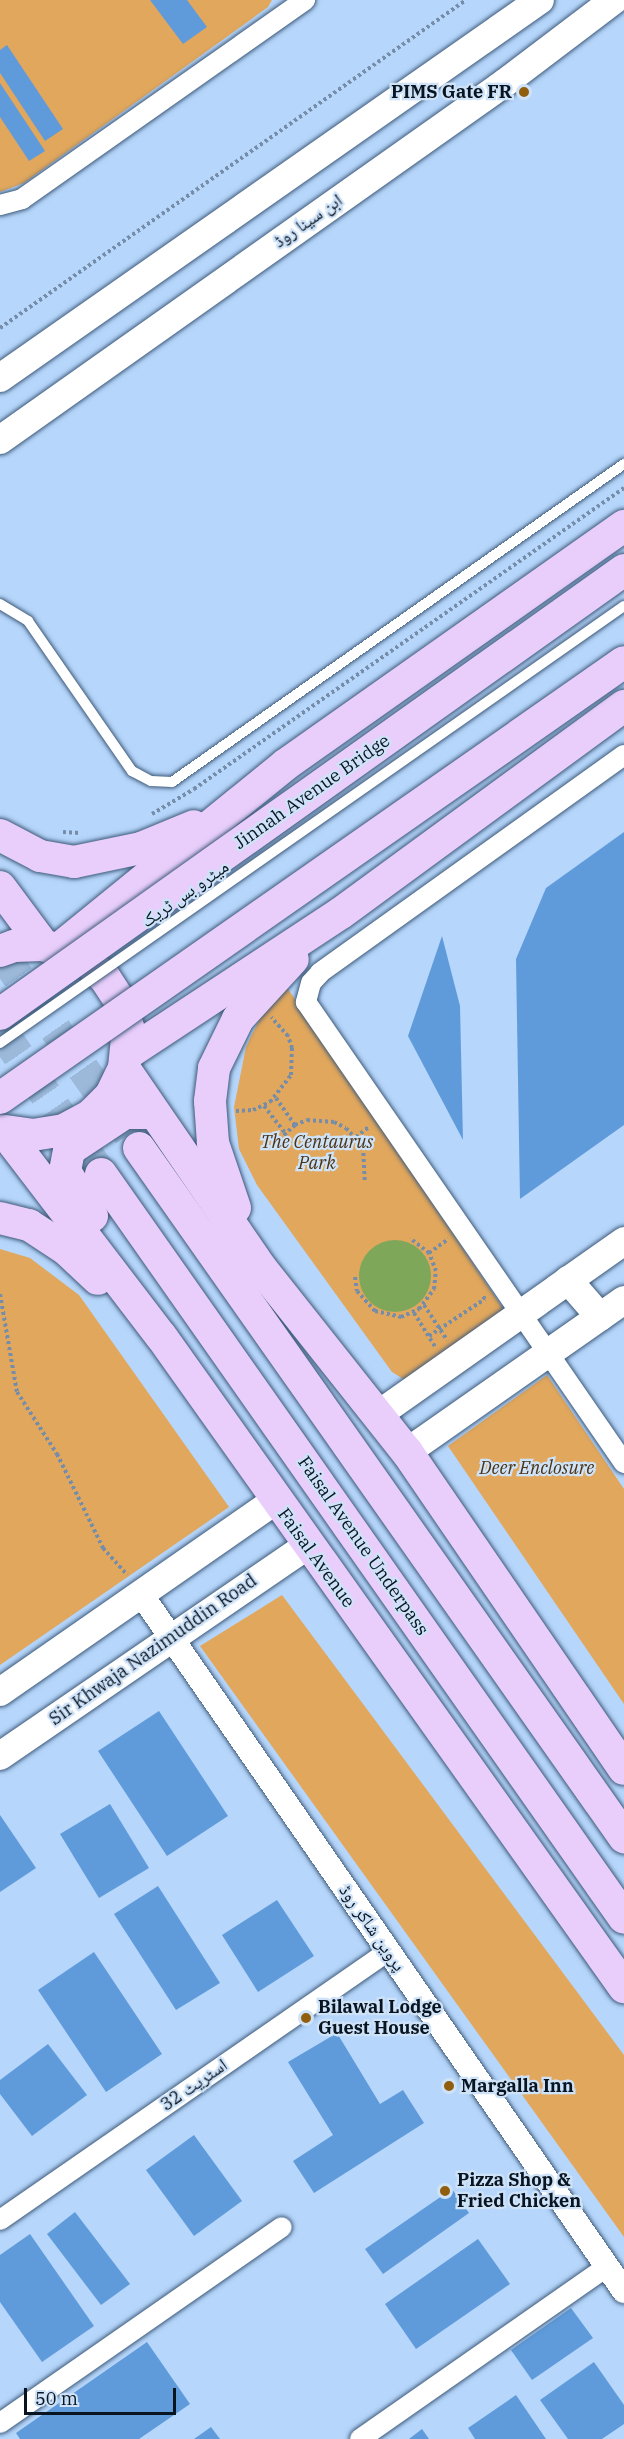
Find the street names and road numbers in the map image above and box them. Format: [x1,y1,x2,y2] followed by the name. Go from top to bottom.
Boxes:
[269,189,347,253] street label: ابن سینا روڈ
[230,730,394,854] street label: Jinnah Avenue Bridge
[137,856,233,932] street label: میٹرو بس ٹریک
[293,1452,433,1640] street label: Faisal Avenue Underpass
[273,1504,359,1612] street label: Faisal Avenue
[45,1570,261,1730] street label: Sir Khwaja Nazimuddin Road
[334,1880,410,1976] street label: پروین شاکر روڈ
[156,2054,232,2116] street label: اسٹریٹ 32

